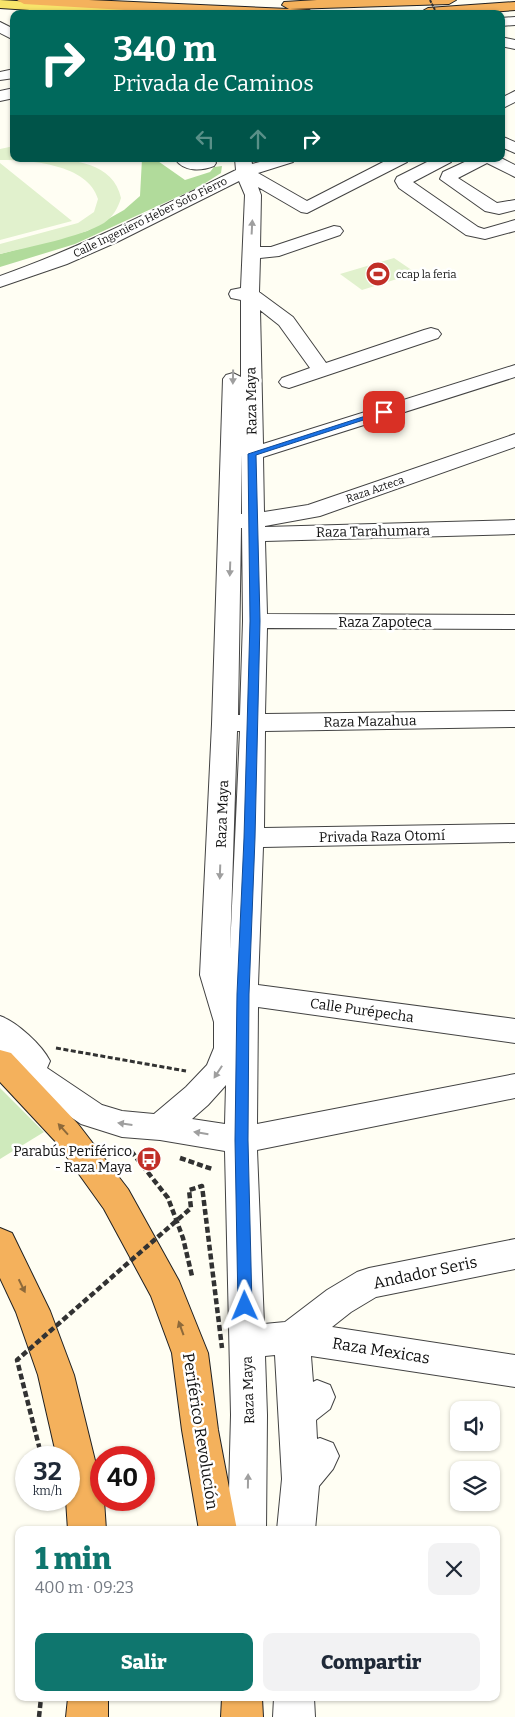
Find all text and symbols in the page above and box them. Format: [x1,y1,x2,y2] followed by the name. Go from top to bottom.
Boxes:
[113,28,216,70] text: 340 m
[30,30,95,95] icon: right
[113,70,314,97] text: Privada de Caminos
[191,125,219,153] icon: left
[244,125,272,153] icon: ahead
[297,125,325,153] icon: right
[71,174,229,261] street label: Calle Ingeniero Heber Soto Fierro
[248,219,256,235] one-way arrow
[365,261,391,287] sports icon: ccap la feria
[396,268,457,281] place label: ccap la feria
[242,366,261,435] street label: Raza Maya
[229,369,237,385] one-way arrow
[363,391,405,433] pin
[370,398,398,426] icon: arrive
[344,473,406,506] street label: Raza Azteca
[316,522,431,541] street label: Raza Tarahumara
[225,562,233,578] one-way arrow
[338,614,432,631] street label: Raza Zapoteca
[323,712,417,731] street label: Raza Mazahua
[213,779,232,848] street label: Raza Maya
[319,827,446,846] street label: Privada Raza Otomí
[215,864,223,880] one-way arrow
[309,995,415,1026] street label: Calle Purépecha
[213,1065,222,1078] one-way arrow
[117,1120,133,1128] one-way arrow
[57,1123,69,1135] one-way arrow
[192,1129,208,1137] one-way arrow
[13,1143,132,1176] place label: Parabús Periférico - Raza Maya
[136,1146,162,1172] bus stop icon: Parabús Periférico - Raza Maya
[372,1252,479,1293] street label: Andador Seris
[17,1279,26,1294] one-way arrow
[218,1279,270,1331] position arrow
[177,1320,184,1335] one-way arrow
[331,1333,431,1368] street label: Raza Mexicas
[179,1351,222,1511] street label: Periférico Revolución
[239,1355,258,1424] street label: Raza Maya
[450,1401,500,1511] map controls
[450,1401,500,1451] button: sound
[90,1446,155,1511] speed limit sign: 40
[33,1457,62,1487] text: 32
[450,1461,500,1511] button: layers
[244,1473,252,1489] one-way arrow
[33,1484,62,1498] text: km/h
[35,1541,111,1577] text: 1 min
[428,1543,480,1595] button: close
[35,1578,134,1597] text: 400 m · 09:23
[35,1633,253,1691] button: Salir
[263,1633,480,1691] button: Compartir

